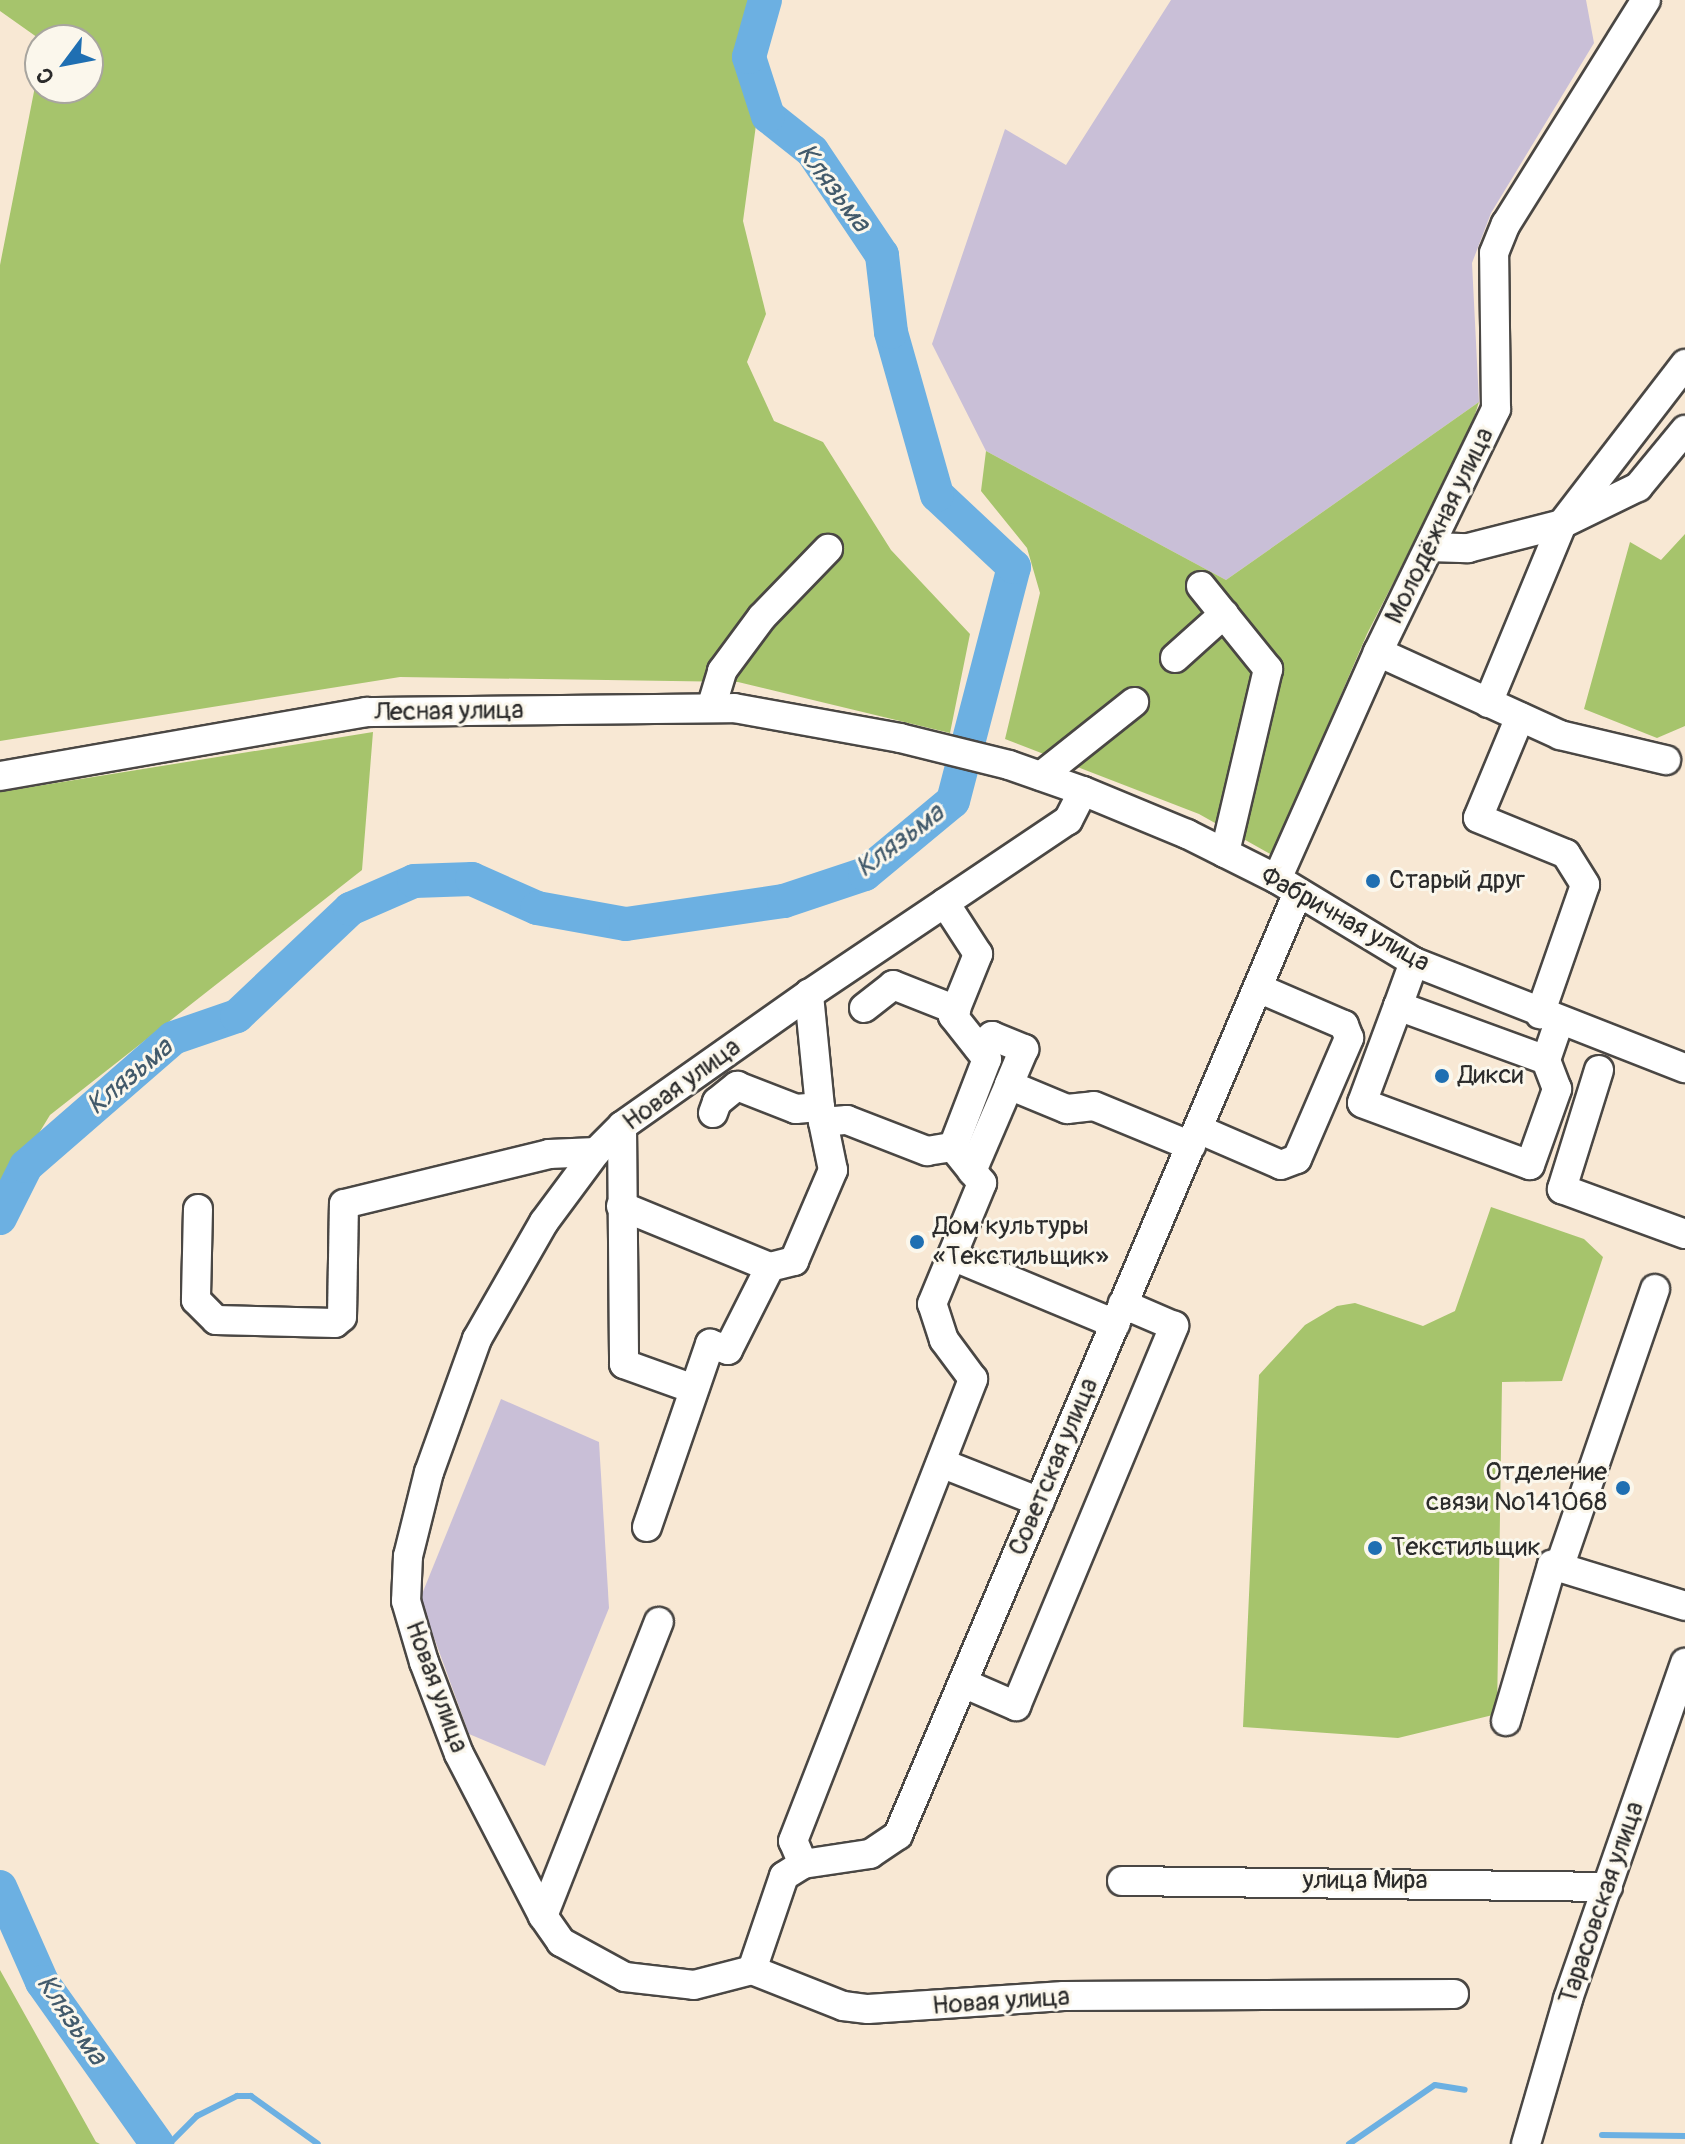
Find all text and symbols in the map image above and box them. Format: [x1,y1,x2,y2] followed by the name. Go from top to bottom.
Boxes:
[24,24,104,104] north arrow
[30,62,61,89] text: С
[789,137,877,239] water label: Клязьма
[1379,423,1501,629] street label: Молодёжная улица
[374,695,524,729] street label: Лесная улица
[849,797,951,885] water label: Клязьма
[1255,861,1435,979] street label: Фабричная улица
[1389,865,1525,897] place label: Старый друг
[1364,872,1382,890] marker: Старый друг
[80,1031,180,1123] water label: Клязьма
[617,1032,747,1138] street label: Новая улица
[1458,1060,1523,1092] place label: Дикси
[1433,1067,1451,1085] marker: Дикси
[933,1211,1109,1272] place label: Дом культуры «Текстильщик»
[908,1233,926,1251] marker: Дом культуры «Текстильщик»
[1003,1373,1105,1561] street label: Советская улица
[1426,1457,1607,1518] place label: Отделение связи №141068
[1614,1479,1632,1497] marker: Отделение связи №141068
[1391,1532,1541,1564] place label: Текстильщик
[1366,1539,1384,1557] marker: Текстильщик
[398,1617,474,1757] street label: Новая улица
[1553,1798,1651,2008] street label: Тарасовская улица
[1302,1865,1428,1897] street label: улица Мира
[29,1968,113,2072] water label: Клязьма
[931,1982,1071,2022] street label: Новая улица

